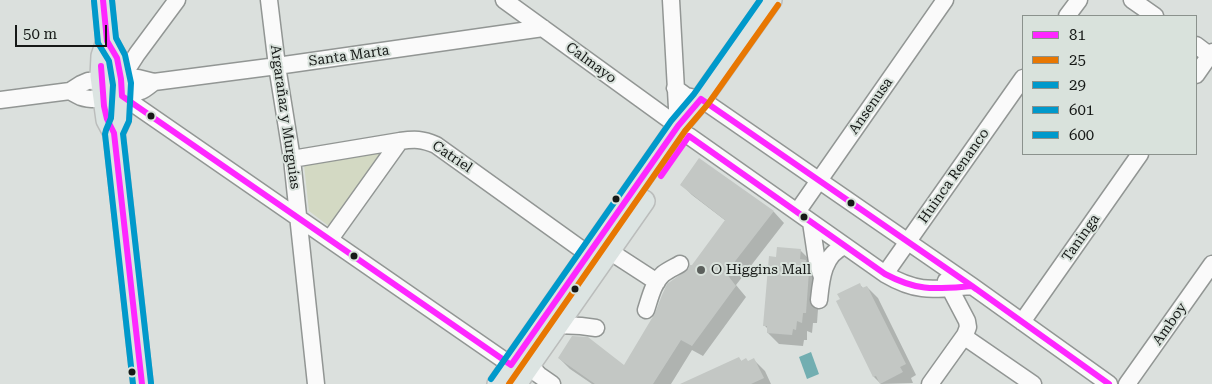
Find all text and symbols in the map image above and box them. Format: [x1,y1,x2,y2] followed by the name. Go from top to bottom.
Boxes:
[18,15,110,47] scale bar
[1022,15,1197,155] legend
[23,25,57,43] text: 50 m
[1069,26,1086,44] text: 81
[562,39,620,87] street label: Calmayo
[308,42,390,70] street label: Santa Marta
[267,44,303,190] street label: Argarañaz y Murguías
[1069,51,1086,69] text: 25
[846,75,896,137] street label: Ansenusa
[1069,76,1086,94] text: 29
[1069,101,1094,119] text: 601
[146,111,156,121] unlabelled marker
[915,125,993,227] street label: Huinca Renanco
[1069,126,1094,144] text: 600
[429,138,475,176] street label: Catriel
[611,194,621,204] unlabelled marker
[846,198,856,208] unlabelled marker
[1059,211,1103,265] street label: Taninga
[799,212,809,222] unlabelled marker
[349,251,359,261] unlabelled marker
[711,262,811,278] place label: O Higgins Mall
[695,264,707,276] marker: O Higgins Mall
[570,284,580,294] unlabelled marker
[1149,300,1191,348] street label: Amboy
[127,367,137,377] unlabelled marker

